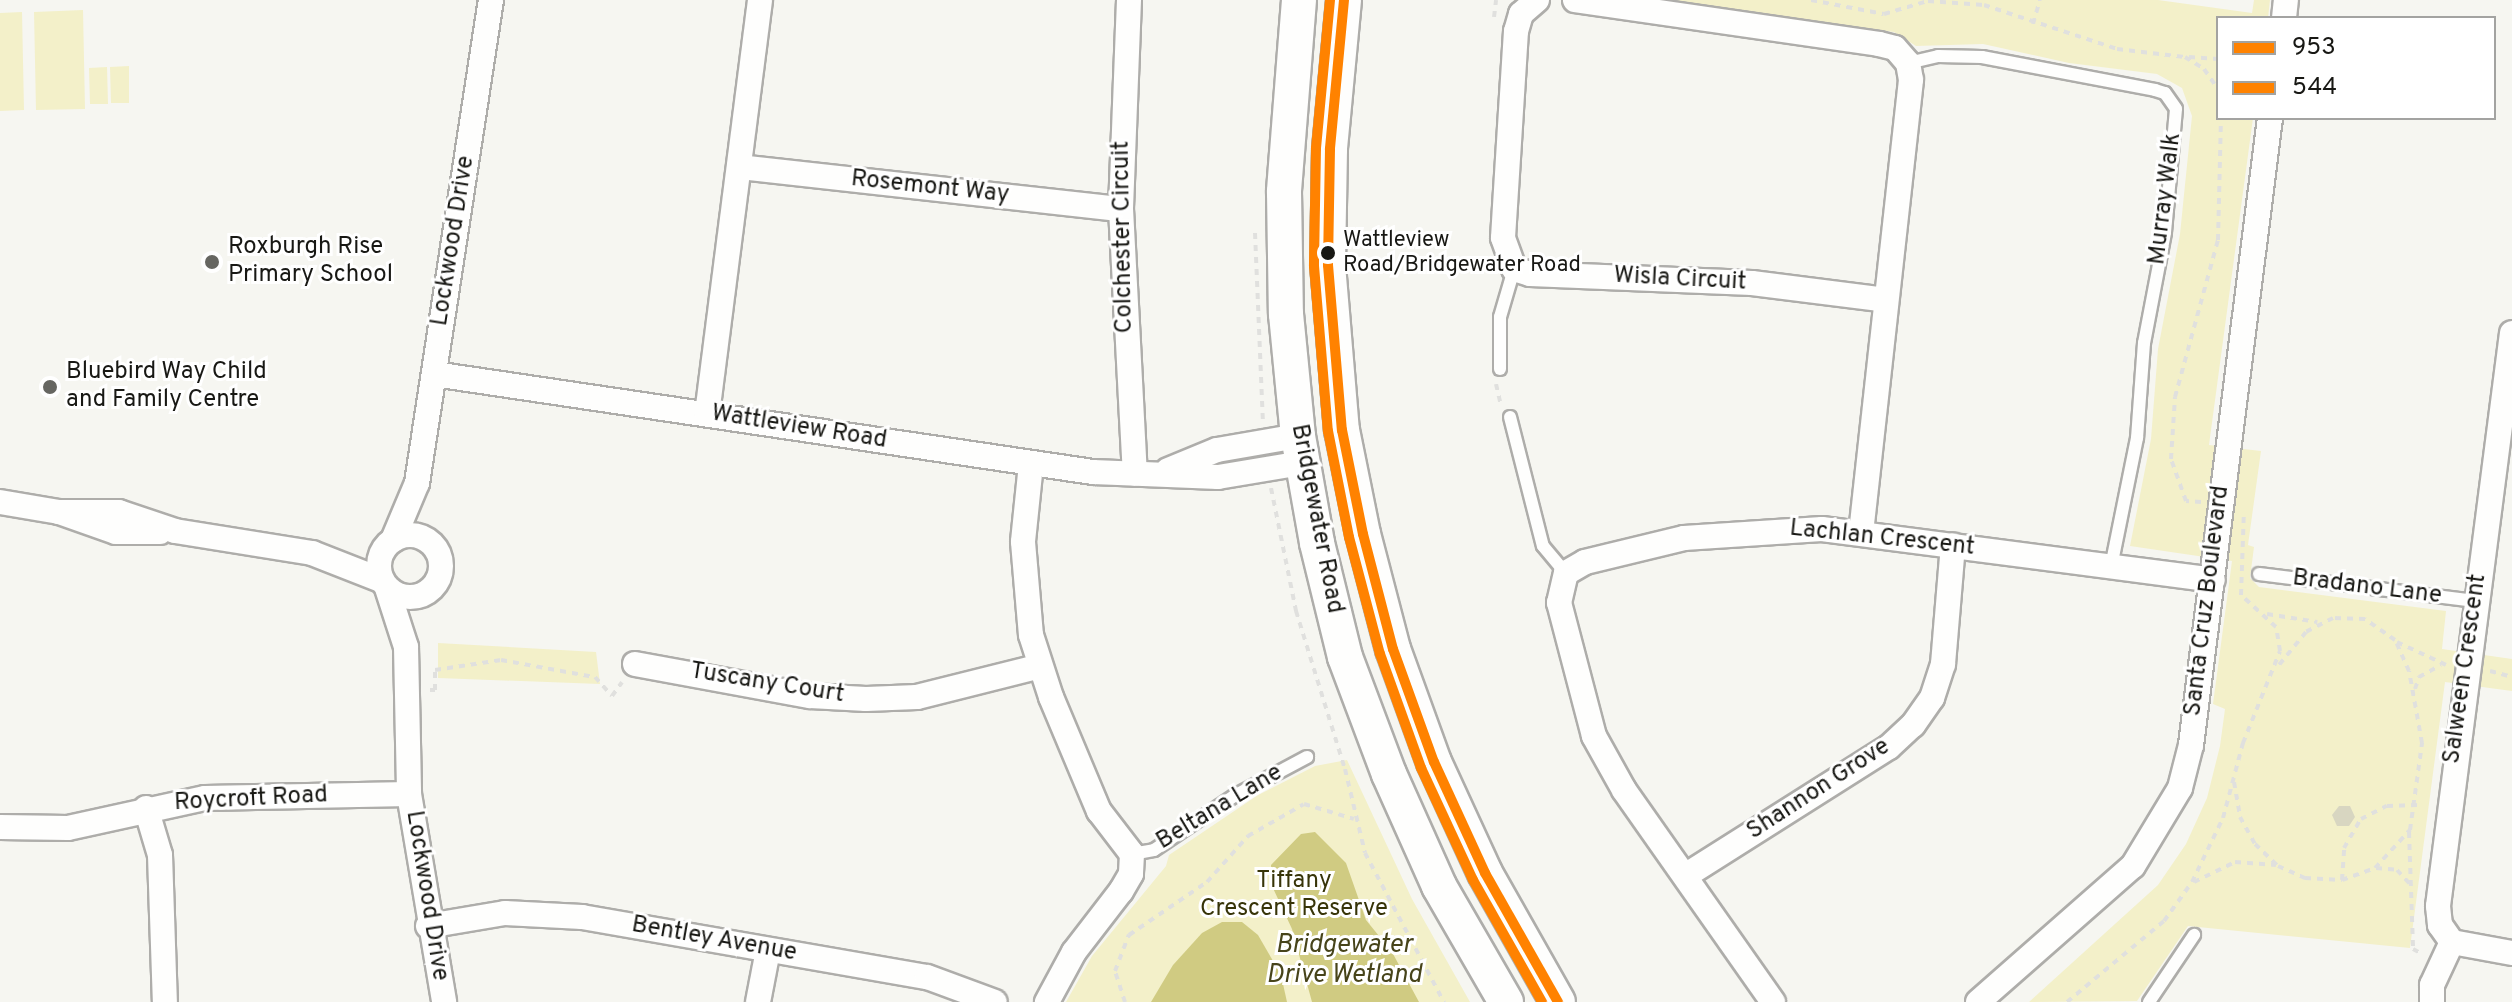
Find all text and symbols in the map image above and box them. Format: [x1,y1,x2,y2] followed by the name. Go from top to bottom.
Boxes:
[2216,16,2496,120] legend
[2292,33,2336,63] text: 953
[2292,73,2337,103] text: 544
[2144,131,2188,267] street label: Murray Walk
[1108,140,1140,334] street label: Colchester Circuit
[426,154,482,328] street label: Lockwood Drive
[849,165,1011,211] street label: Rosemont Way
[1343,227,1581,278] place label: Wattleview Road/Bridgewater Road
[228,234,393,290] place label: Roxburgh Rise Primary School
[1320,245,1336,261] marker: Wattleview Road/Bridgewater Road
[203,253,221,271] marker: Roxburgh Rise Primary School
[1613,262,1747,298] street label: Wisla Circuit
[66,359,267,415] place label: Bluebird Way Child and Family Centre
[41,378,59,396] marker: Bluebird Way Child and Family Centre
[709,400,889,456] street label: Wattleview Road
[1284,422,1348,616] street label: Bridgewater Road
[2180,484,2236,718] street label: Santa Cruz Boulevard
[1788,515,1976,563] street label: Lachlan Crescent
[2291,565,2443,611] street label: Bradano Lane
[2438,572,2494,766] street label: Salween Crescent
[688,658,846,710] street label: Tuscany Court
[1742,733,1896,847] street label: Shannon Grove
[1152,759,1288,857] street label: Beltana Lane
[174,782,328,818] street label: Roycroft Road
[398,809,454,983] street label: Lockwood Drive
[1200,868,1388,924] park label: Tiffany Crescent Reserve
[629,911,799,969] street label: Bentley Avenue
[1266,930,1422,992] water label: Bridgewater Drive Wetland

